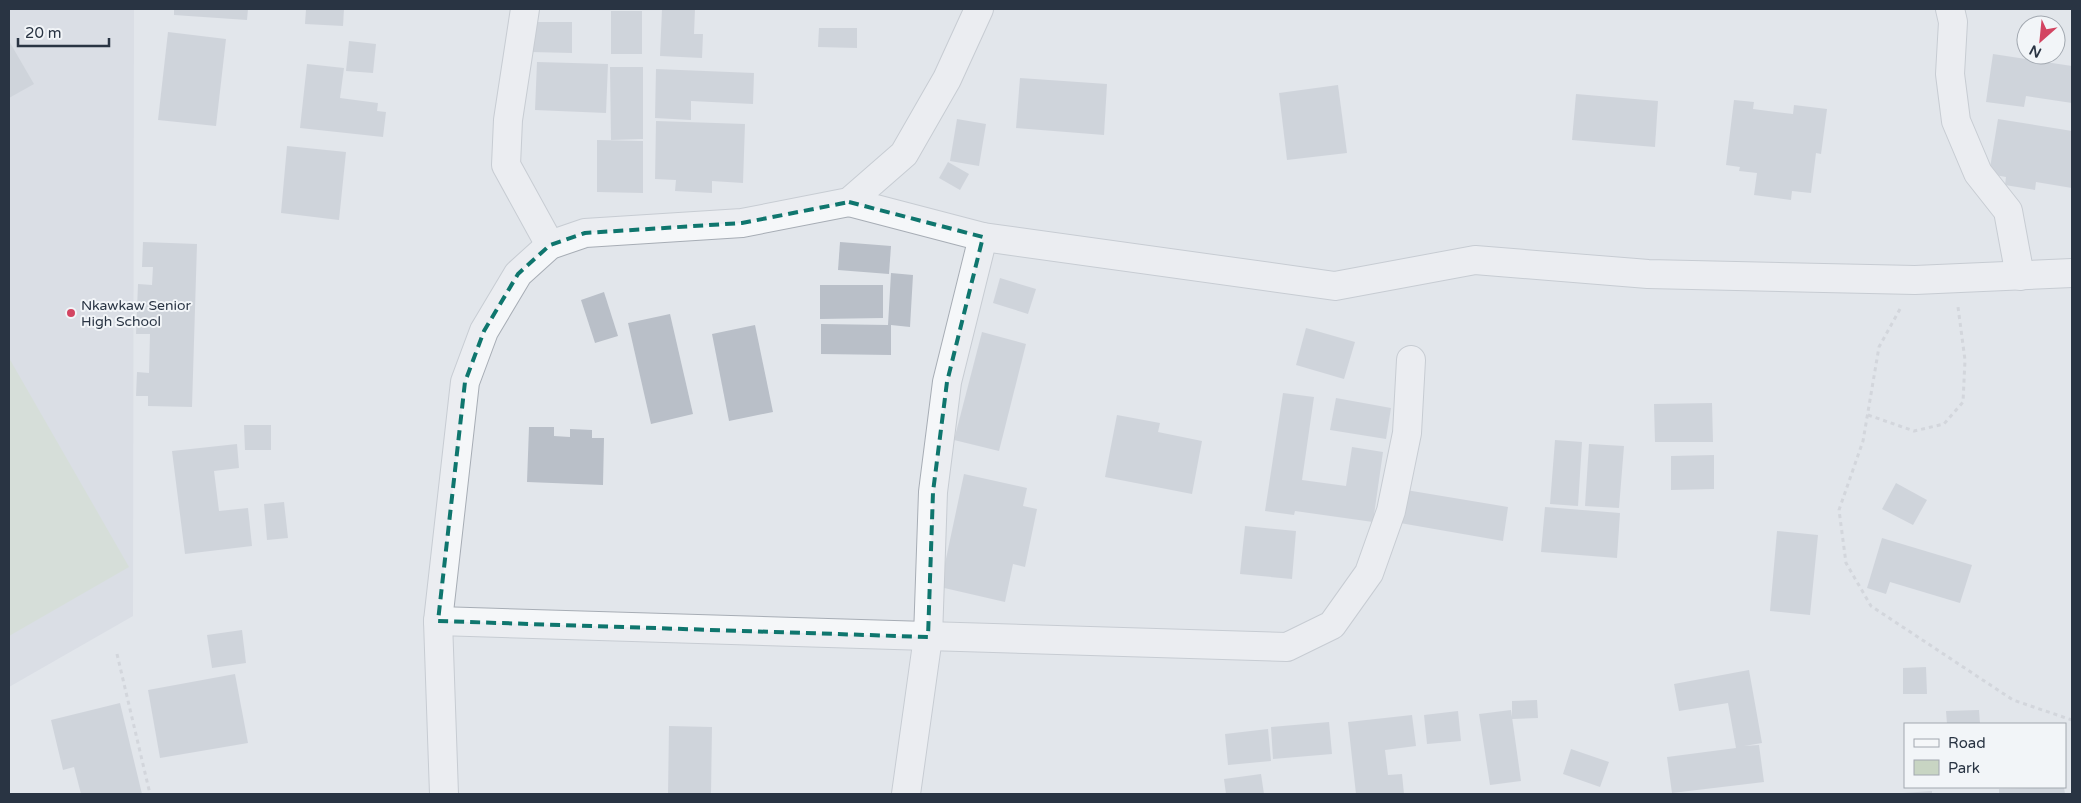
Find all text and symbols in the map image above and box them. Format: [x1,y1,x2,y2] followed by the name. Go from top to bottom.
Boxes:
[18,15,109,47] scale bar
[2016,15,2066,65] north arrow
[25,24,62,42] text: 20 m
[2026,41,2044,61] text: N
[81,297,191,330] place label: Nkawkaw Senior High School
[65,307,77,319] marker: Nkawkaw Senior High School
[1904,723,2066,788] legend
[1948,734,1986,752] text: Road
[1948,759,1980,777] text: Park

